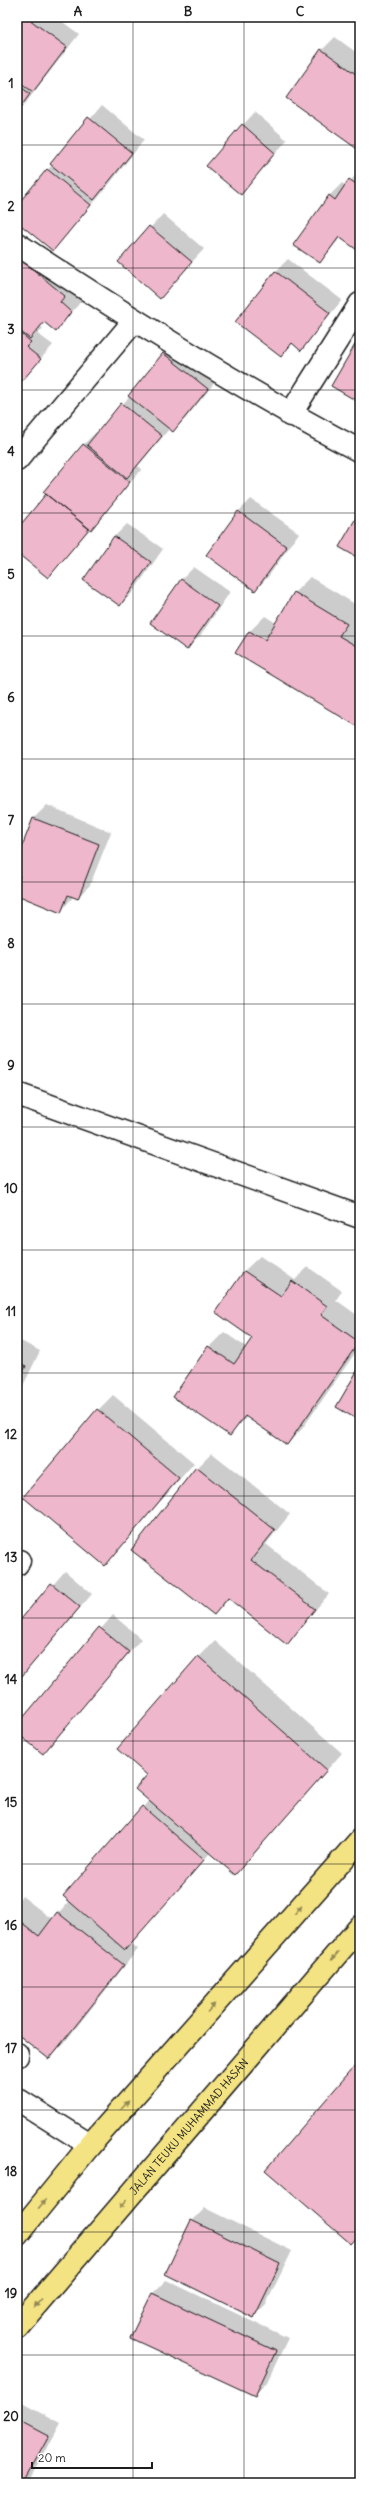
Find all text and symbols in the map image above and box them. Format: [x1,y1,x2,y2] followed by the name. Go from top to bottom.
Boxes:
[74,3,83,20] text: A
[184,3,193,20] text: B
[296,3,305,20] text: C
[8,75,14,92] text: 1
[7,198,15,215] text: 2
[7,321,15,338] text: 3
[7,443,15,460] text: 4
[7,566,15,583] text: 5
[7,689,15,706] text: 6
[8,812,15,829] text: 7
[7,935,15,952] text: 8
[7,1057,15,1074] text: 9
[4,1180,18,1197] text: 10
[6,1303,16,1320] text: 11
[5,1426,17,1443] text: 12
[5,1549,17,1566] text: 13
[5,1671,18,1688] text: 14
[5,1794,18,1811] text: 15
[293,1905,302,1916] one-way arrow
[5,1917,18,1934] text: 16
[330,1951,339,1961] one-way arrow
[207,2002,216,2013] one-way arrow
[5,2040,17,2057] text: 17
[127,2056,251,2198] street label: JALAN TEUKU MUHAMMAD HASAN
[121,2100,130,2110] one-way arrow
[5,2163,17,2180] text: 18
[118,2198,127,2209] one-way arrow
[37,2199,46,2210] one-way arrow
[5,2285,17,2302] text: 19
[34,2297,43,2308] one-way arrow
[3,2408,19,2425] text: 20
[32,2444,152,2470] scale bar
[38,2450,66,2465] text: 20 m

